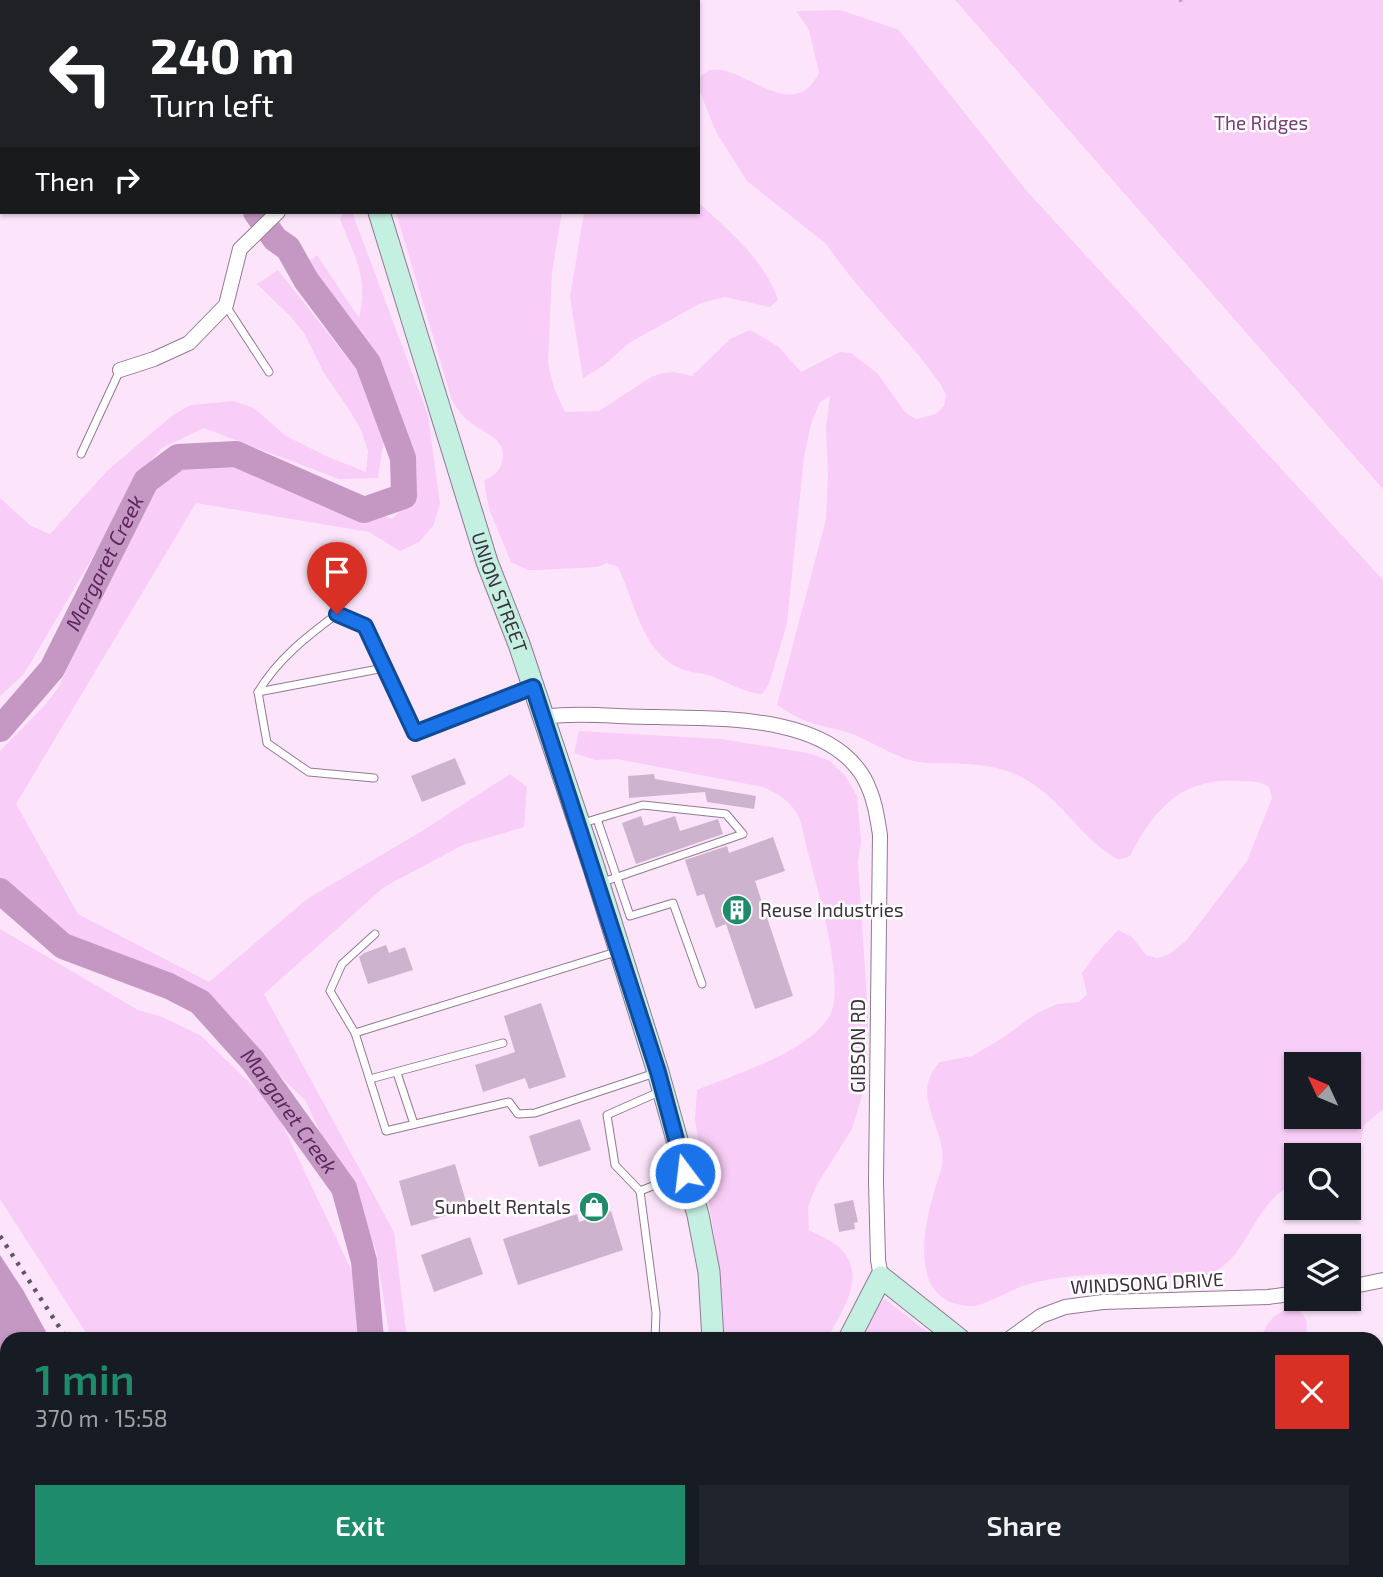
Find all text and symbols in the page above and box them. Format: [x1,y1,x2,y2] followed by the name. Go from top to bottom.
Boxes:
[150,25,294,84] text: 240 m
[35,28,126,119] icon: left
[150,85,274,123] text: Turn left
[1214,111,1308,134] park label: The Ridges
[108,161,146,199] icon: right
[35,165,94,196] text: Then
[59,490,148,634] water label: Margaret Creek
[467,529,533,655] street label: UNION STREET
[307,542,367,614] pin
[318,553,356,591] icon: arrive
[720,893,754,927] building icon: Reuse Industries
[760,898,904,921] place label: Reuse Industries
[846,999,869,1093] street label: GIBSON RD
[237,1042,344,1178] water label: Margaret Creek
[1284,1052,1362,1129] north arrow
[1284,1052,1361,1311] map controls
[648,1136,722,1210] position arrow
[1284,1143,1361,1220] button: search
[577,1190,611,1224] shop icon: Sunbelt Rentals
[435,1195,571,1218] place label: Sunbelt Rentals
[1284,1234,1361,1311] button: layers
[1070,1267,1224,1298] street label: WINDSONG DRIVE
[35,1353,135,1403] text: 1 min
[1275,1355,1349,1429] button: close
[35,1404,168,1432] text: 370 m · 15:58
[35,1485,685,1565] button: Exit
[699,1485,1349,1565] button: Share

